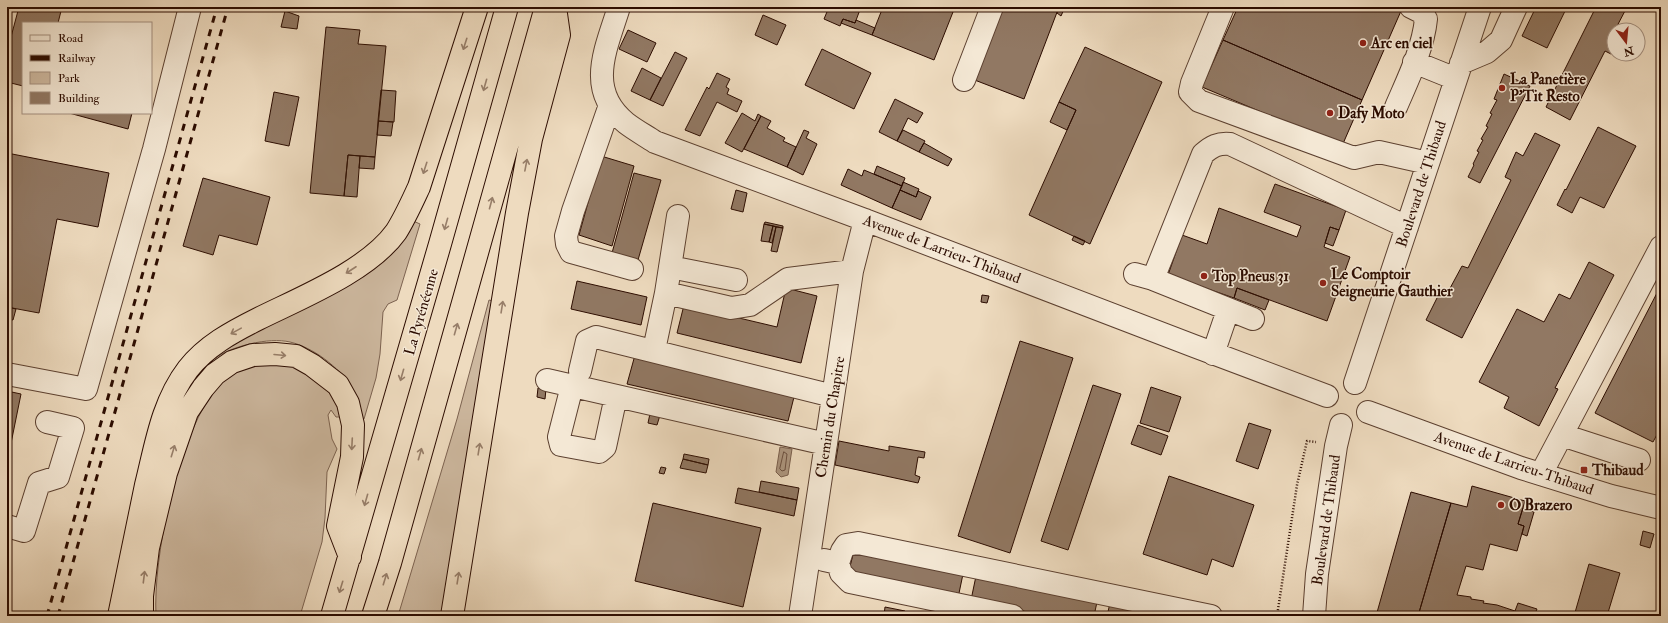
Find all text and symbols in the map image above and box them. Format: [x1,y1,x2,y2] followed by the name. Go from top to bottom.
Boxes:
[22,22,152,114] legend
[1606,22,1646,62] north arrow
[58,31,83,46] text: Road
[1370,34,1433,53] place label: Arc en ciel
[461,37,468,50] one-way arrow
[1358,38,1368,48] marker: Arc en ciel
[1621,43,1636,59] text: N
[58,51,96,66] text: Railway
[1510,70,1586,106] place label: La Panetière P'Tit Resto
[58,71,80,86] text: Park
[481,78,488,91] one-way arrow
[1497,83,1507,93] marker: La Panetière P'Tit Resto
[58,91,101,106] text: Building
[1338,104,1405,124] place label: Dafy Moto
[1325,108,1335,118] marker: Dafy Moto
[1392,118,1451,250] street label: Boulevard de Thibaud
[523,159,531,172] one-way arrow
[421,161,428,174] one-way arrow
[488,197,495,210] one-way arrow
[859,210,1024,289] street label: Avenue de Larrieu-Thibaud
[442,217,449,230] one-way arrow
[1331,265,1453,302] place label: Le Comptoir Seigneurie Gauthier
[345,267,357,275] one-way arrow
[400,267,443,358] street label: La Pyrénéenne
[1211,267,1289,287] place label: Top Pneus 31
[1199,271,1209,281] marker: Top Pneus 31
[1318,278,1328,288] marker: Le Comptoir Seigneurie Gauthier
[498,301,506,314] one-way arrow
[453,322,460,335] one-way arrow
[230,327,242,335] one-way arrow
[273,351,286,358] one-way arrow
[811,355,850,479] street label: Chemin du Chapitre
[398,369,405,382] one-way arrow
[1431,427,1597,500] street label: Avenue de Larrieu-Thibaud
[349,437,356,450] one-way arrow
[475,443,483,456] one-way arrow
[170,444,177,457] one-way arrow
[417,447,425,460] one-way arrow
[1308,453,1345,587] street label: Boulevard de Thibaud
[1591,461,1644,480] place label: Thibaud
[1579,465,1589,475] marker: Thibaud
[362,494,369,507] one-way arrow
[1509,496,1573,515] place label: O Brazero
[1496,500,1506,510] marker: O Brazero
[140,571,148,584] one-way arrow
[454,571,462,584] one-way arrow
[382,572,389,585] one-way arrow
[337,580,344,593] one-way arrow

